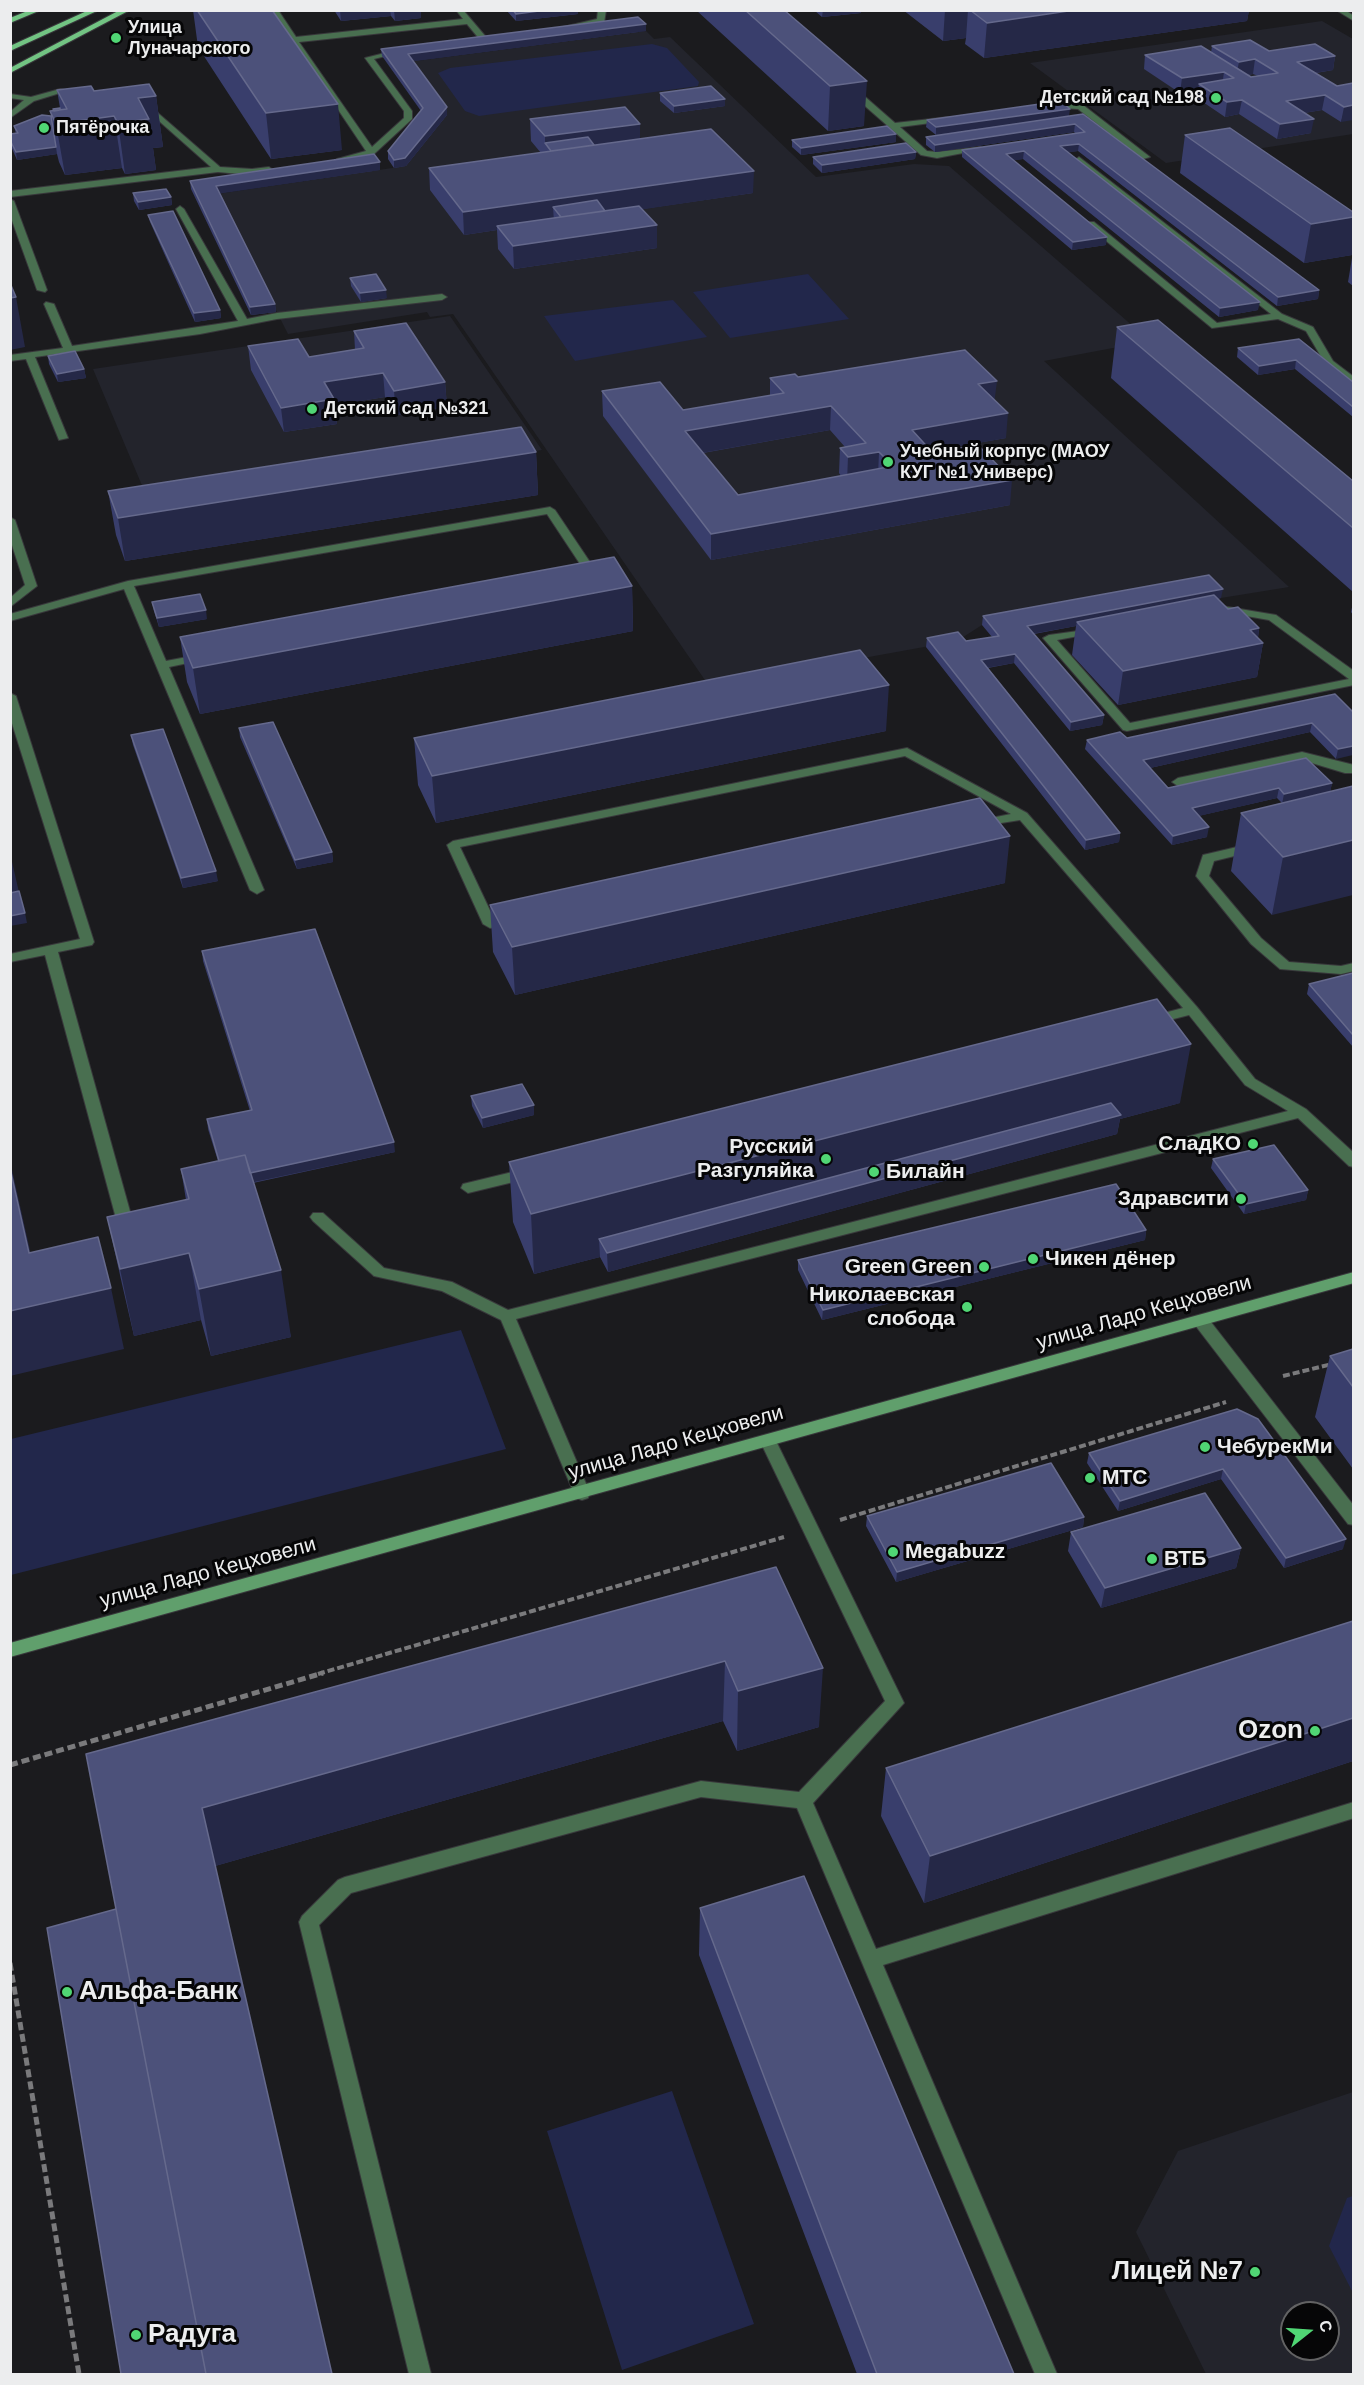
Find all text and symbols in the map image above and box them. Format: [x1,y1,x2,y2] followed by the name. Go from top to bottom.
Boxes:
[128,17,251,60] place label: Улица Луначарского
[109,31,123,45] marker: Улица Луначарского
[1040,87,1204,109] place label: Детский сад №198
[1209,91,1223,105] marker: Детский сад №198
[56,117,149,139] place label: Пятёрочка
[37,121,51,135] marker: Пятёрочка
[324,398,488,420] place label: Детский сад №321
[305,402,319,416] marker: Детский сад №321
[900,441,1110,484] place label: Учебный корпус (МАОУ КУГ №1 Универс)
[881,455,895,469] marker: Учебный корпус (МАОУ КУГ №1 Универс)
[1158,1131,1241,1157] place label: СладКО
[697,1134,814,1184] place label: Русский Разгуляйка
[1246,1137,1260,1151] marker: СладКО
[819,1152,833,1166] marker: Русский Разгуляйка
[886,1159,965,1185] place label: Билайн
[867,1165,881,1179] marker: Билайн
[1118,1186,1229,1212] place label: Здравсити
[1234,1192,1248,1206] marker: Здравсити
[1045,1246,1176,1272] place label: Чикен дёнер
[1026,1252,1040,1266] marker: Чикен дёнер
[845,1254,972,1280] place label: Green Green
[977,1260,991,1274] marker: Green Green
[1034,1270,1254,1356] street label: улица Ладо Кецховели
[809,1282,955,1332] place label: Николаевская слобода
[960,1300,974,1314] marker: Николаевская слобода
[566,1400,786,1486] street label: улица Ладо Кецховели
[1217,1434,1333,1460] place label: ЧебурекМи
[1198,1440,1212,1454] marker: ЧебурекМи
[1102,1465,1147,1491] place label: МТС
[1083,1471,1097,1485] marker: МТС
[97,1532,319,1614] street label: улица Ладо Кецховели
[905,1539,1005,1565] place label: Megabuzz
[886,1545,900,1559] marker: Megabuzz
[1164,1546,1206,1572] place label: ВТБ
[1145,1552,1159,1566] marker: ВТБ
[1238,1715,1303,1747] place label: Ozon
[1308,1724,1322,1738] marker: Ozon
[79,1976,238,2008] place label: Альфа-Банк
[60,1985,74,1999] marker: Альфа-Банк
[1112,2256,1243,2288] place label: Лицей №7
[1248,2265,1262,2279] marker: Лицей №7
[1280,2301,1340,2361] north arrow
[1316,2318,1336,2334] text: С
[148,2319,236,2351] place label: Радуга
[129,2328,143,2342] marker: Радуга

